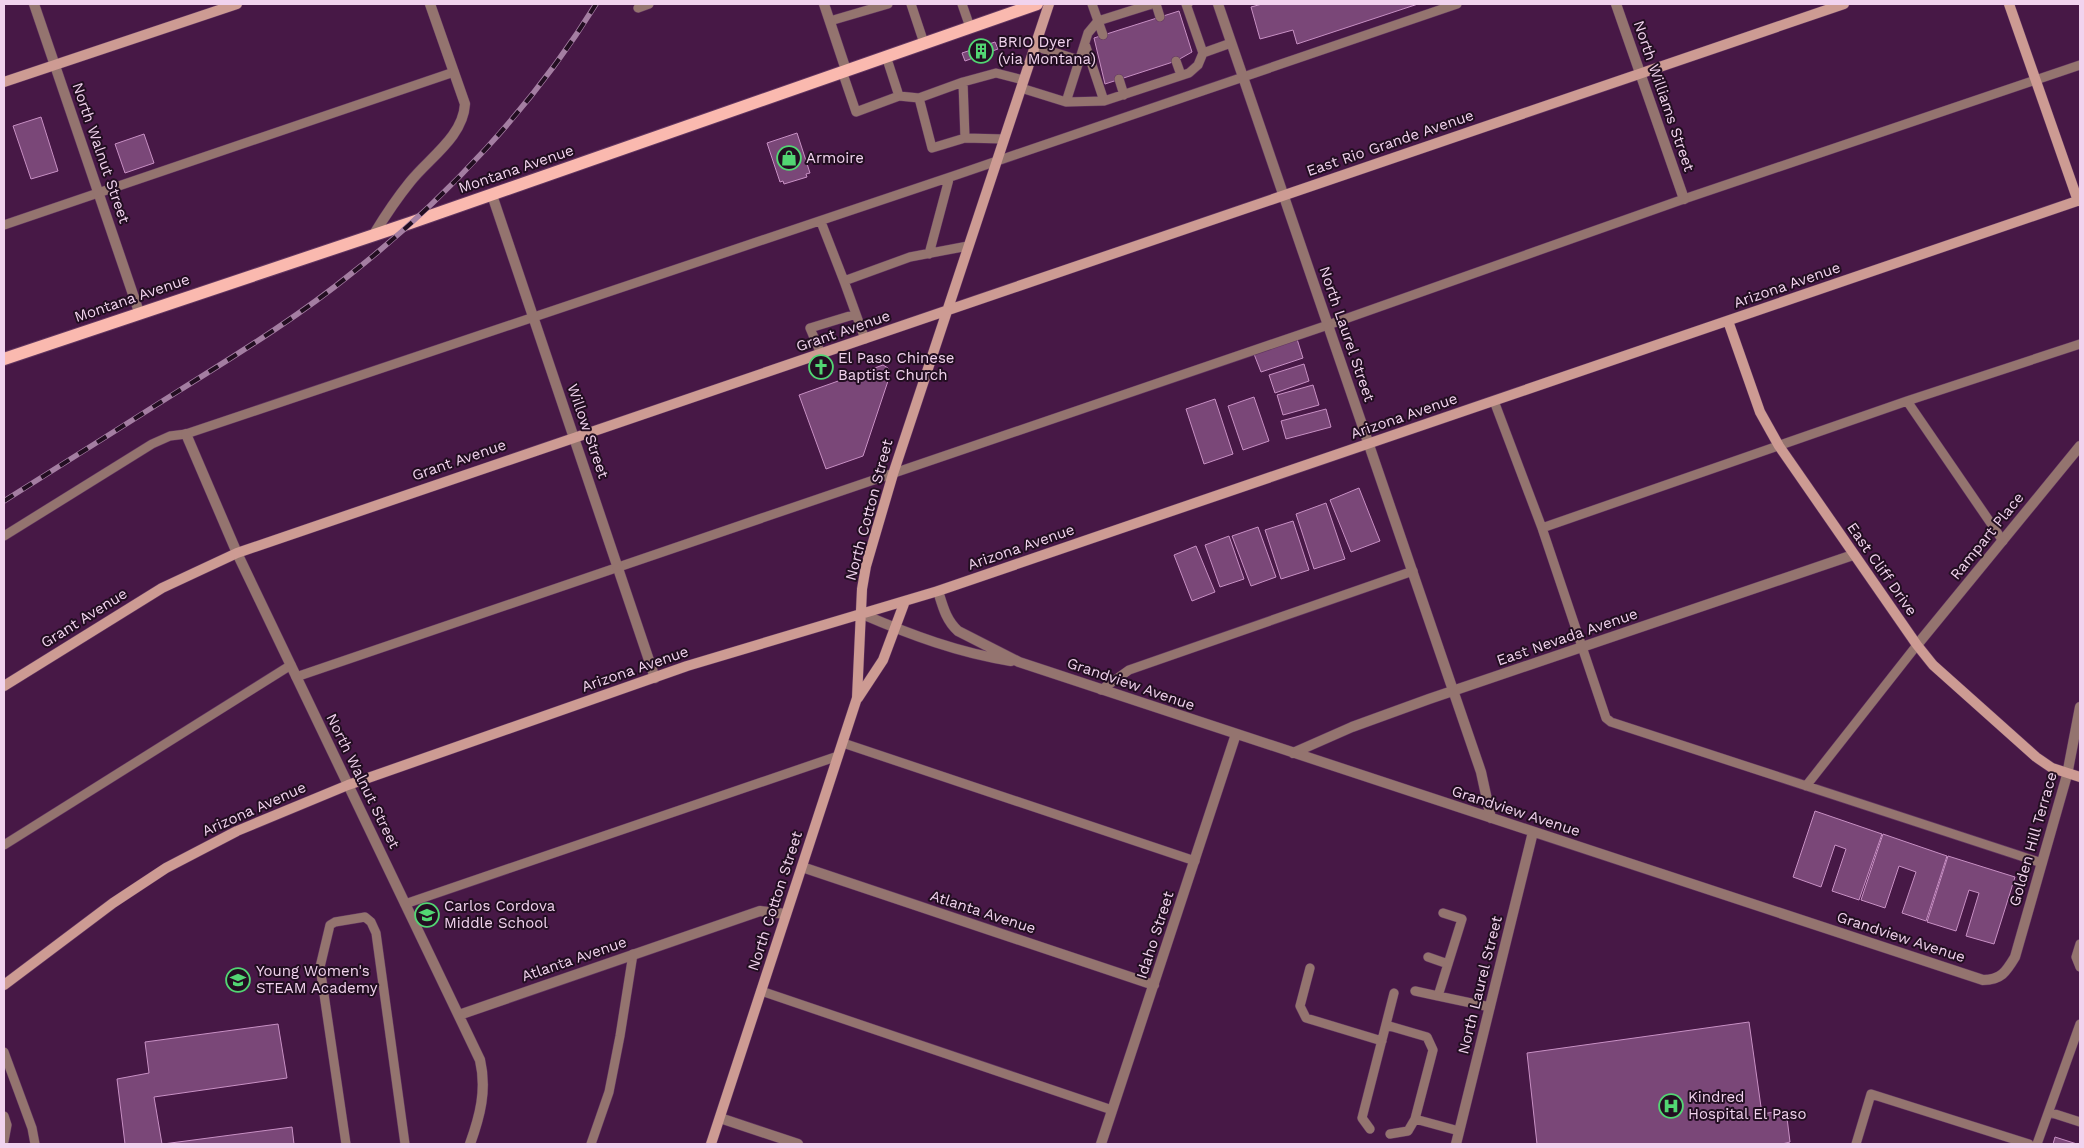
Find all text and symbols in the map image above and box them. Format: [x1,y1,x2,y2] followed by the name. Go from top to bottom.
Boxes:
[1630,18,1699,174] street label: North Williams Street
[998,33,1096,68] place label: BRIO Dyer (via Montana)
[968,38,994,64] building icon: BRIO Dyer (via Montana)
[68,80,134,227] street label: North Walnut Street
[1304,106,1476,180] street label: East Rio Grande Avenue
[456,141,576,197] street label: Montana Avenue
[776,145,802,171] shop icon: Armoire
[806,149,864,167] place label: Armoire
[1731,258,1843,312] street label: Arizona Avenue
[1315,264,1379,405] street label: North Laurel Street
[72,270,192,326] street label: Montana Avenue
[794,306,892,356] street label: Grant Avenue
[838,349,954,384] place label: El Paso Chinese Baptist Church
[808,354,834,380] church icon: El Paso Chinese Baptist Church
[563,381,613,481] street label: Willow Street
[1348,389,1460,443] street label: Arizona Avenue
[410,435,508,485] street label: Grant Avenue
[841,437,897,583] street label: North Cotton Street
[1946,489,2028,583] street label: Rampart Place
[1843,519,1921,619] street label: East Cliff Drive
[965,520,1077,574] street label: Arizona Avenue
[38,584,130,652] street label: Grant Avenue
[1494,604,1640,670] street label: East Nevada Avenue
[579,642,691,696] street label: Arizona Avenue
[1065,654,1197,714] street label: Grandview Avenue
[322,711,404,852] street label: North Walnut Street
[2005,770,2061,908] street label: Golden Hill Terrace
[199,778,309,840] street label: Arizona Avenue
[1449,782,1583,840] street label: Grandview Avenue
[744,828,806,973] street label: North Cotton Street
[928,886,1038,938] street label: Atlanta Avenue
[1132,888,1178,981] street label: Idaho Street
[444,897,556,932] place label: Carlos Cordova Middle School
[414,902,440,928] school or university icon: Carlos Cordova Middle School
[1834,908,1968,966] street label: Grandview Avenue
[1454,913,1506,1056] street label: North Laurel Street
[519,933,629,985] street label: Atlanta Avenue
[256,962,378,997] place label: Young Women's STEAM Academy
[225,967,251,993] school or university icon: Young Women's STEAM Academy
[1688,1088,1806,1123] place label: Kindred Hospital El Paso
[1658,1093,1684,1119] hospital icon: Kindred Hospital El Paso

